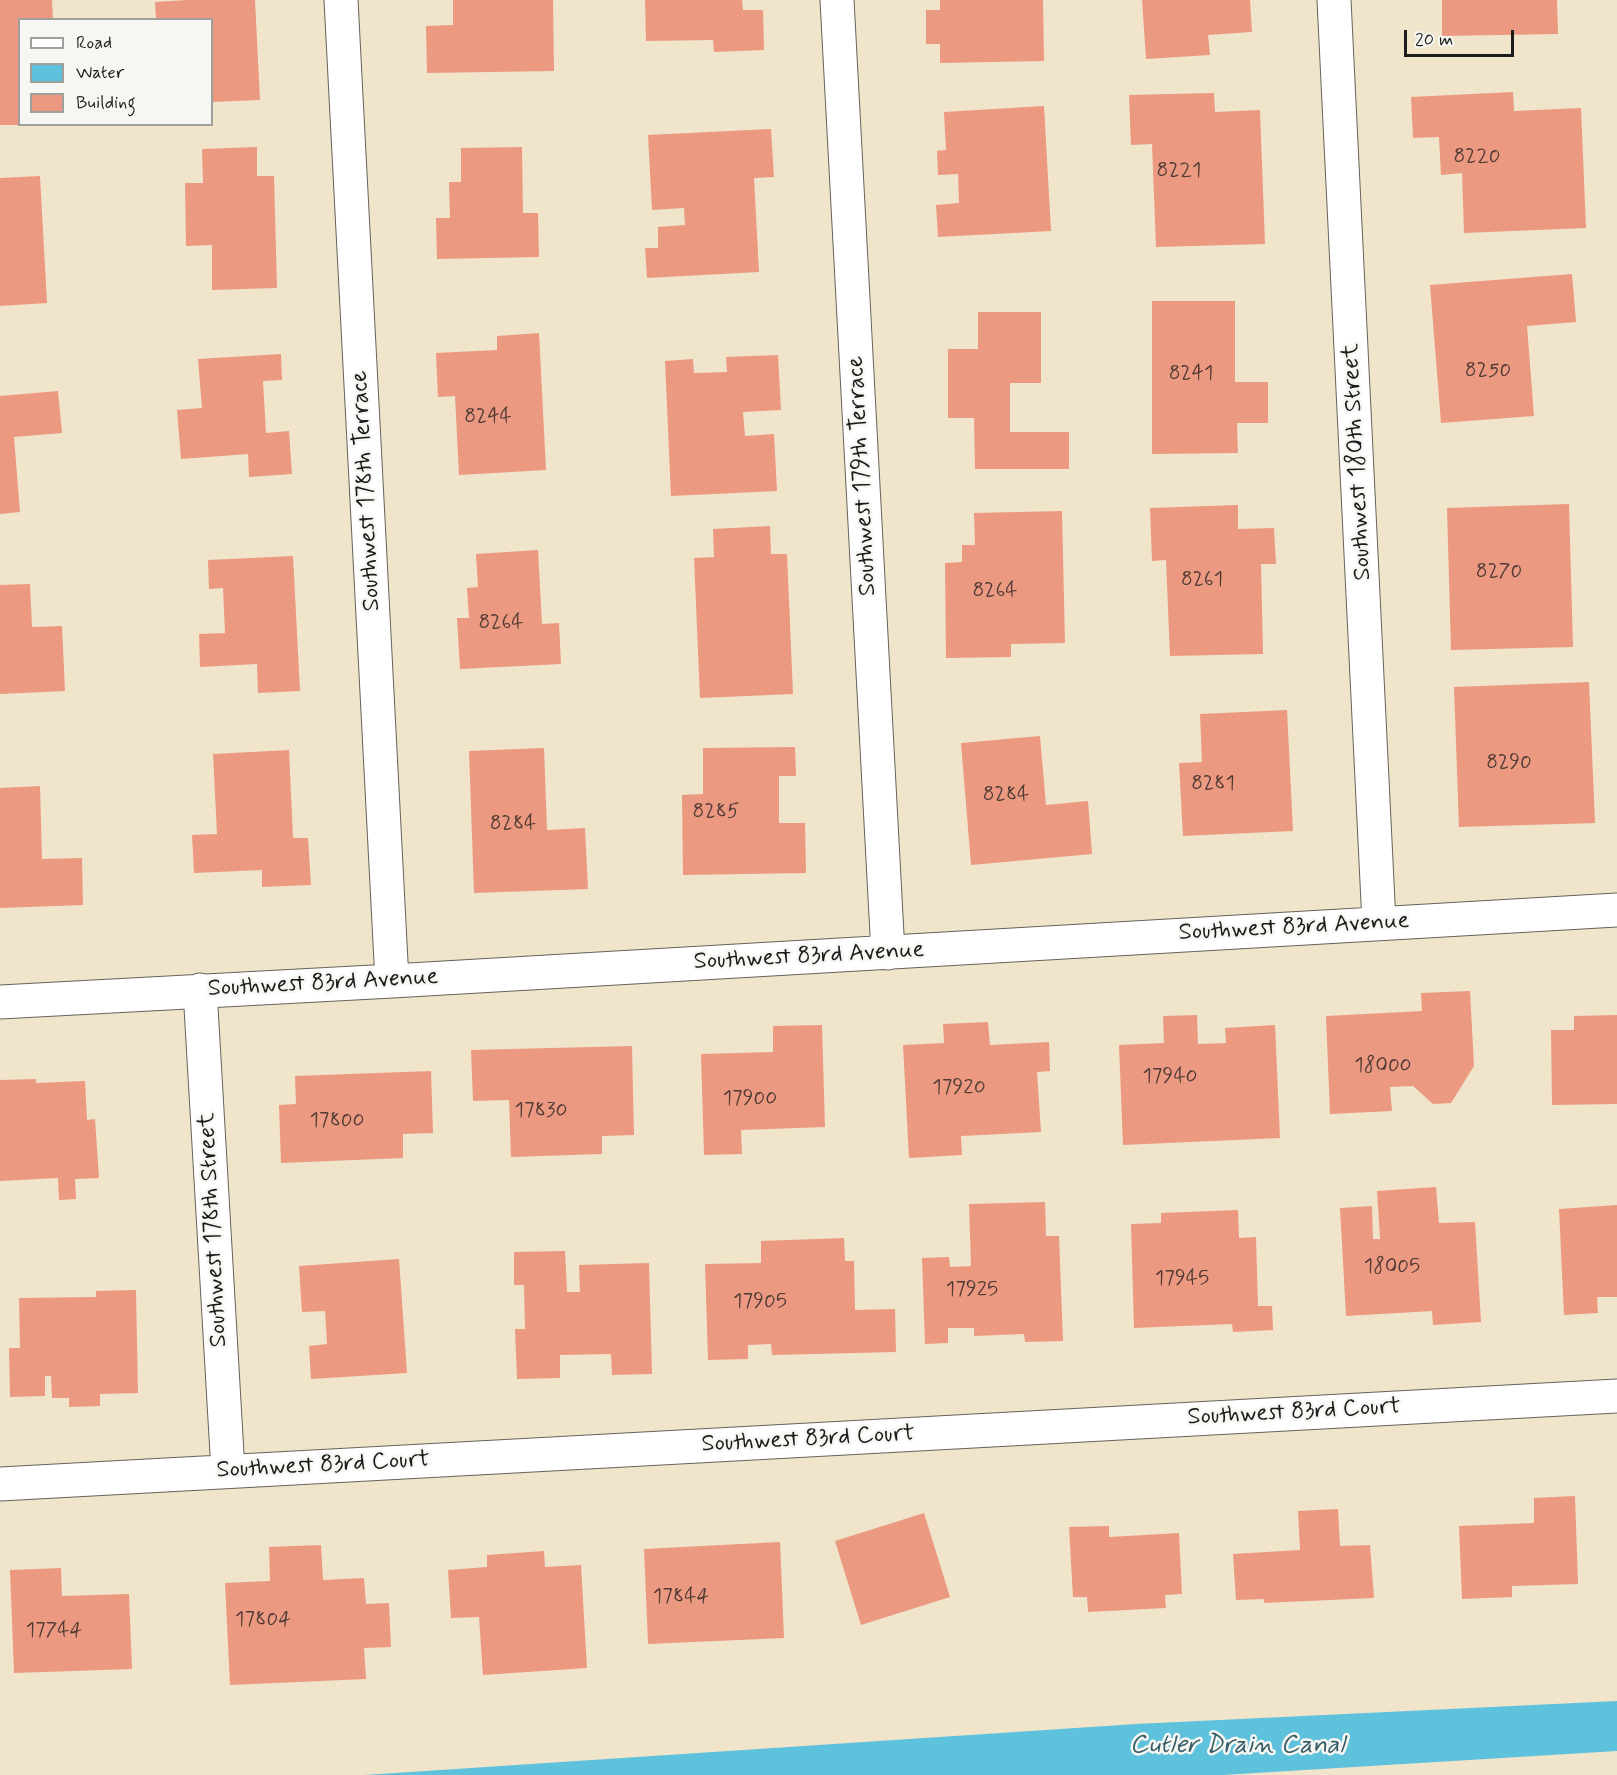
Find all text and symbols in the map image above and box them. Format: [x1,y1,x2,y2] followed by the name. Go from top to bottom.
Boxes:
[18,18,213,126] legend
[1407,18,1516,56] scale bar
[1415,28,1453,52] text: 20 m
[76,31,112,55] text: Road
[76,61,124,85] text: Water
[76,91,136,115] text: Building
[1453,145,1501,171] house number: 8220
[1157,159,1201,185] house number: 8221
[1337,343,1379,581] street label: Southwest 180th Street
[842,355,884,597] street label: Southwest 179th Terrace
[1465,359,1511,385] house number: 8250
[1169,362,1213,388] house number: 8241
[346,370,388,612] street label: Southwest 178th Terrace
[464,405,512,431] house number: 8244
[1476,560,1522,586] house number: 8270
[1181,568,1223,594] house number: 8261
[972,579,1018,605] house number: 8264
[478,611,524,637] house number: 8264
[1486,751,1532,777] house number: 8290
[1191,772,1235,798] house number: 8281
[983,783,1029,809] house number: 8284
[693,800,739,826] house number: 8285
[490,812,536,838] house number: 8284
[1178,908,1410,948] street label: Southwest 83rd Avenue
[693,937,925,977] street label: Southwest 83rd Avenue
[207,964,439,1004] street label: Southwest 83rd Avenue
[1354,1054,1412,1080] house number: 18000
[1142,1065,1198,1091] house number: 17940
[932,1076,986,1102] house number: 17920
[723,1087,777,1113] house number: 17900
[515,1099,567,1125] house number: 17830
[309,1109,365,1135] house number: 17800
[193,1112,235,1348] street label: Southwest 178th Street
[1364,1255,1420,1281] house number: 18005
[1155,1267,1209,1293] house number: 17945
[946,1278,998,1304] house number: 17925
[733,1290,787,1316] house number: 17905
[1187,1393,1401,1433] street label: Southwest 83rd Court
[701,1420,915,1460] street label: Southwest 83rd Court
[216,1446,430,1486] street label: Southwest 83rd Court
[653,1585,709,1611] house number: 17844
[235,1608,291,1634] house number: 17804
[26,1619,82,1645] house number: 17744
[1130,1731,1344,1763] water label: Cutler Drain Canal

